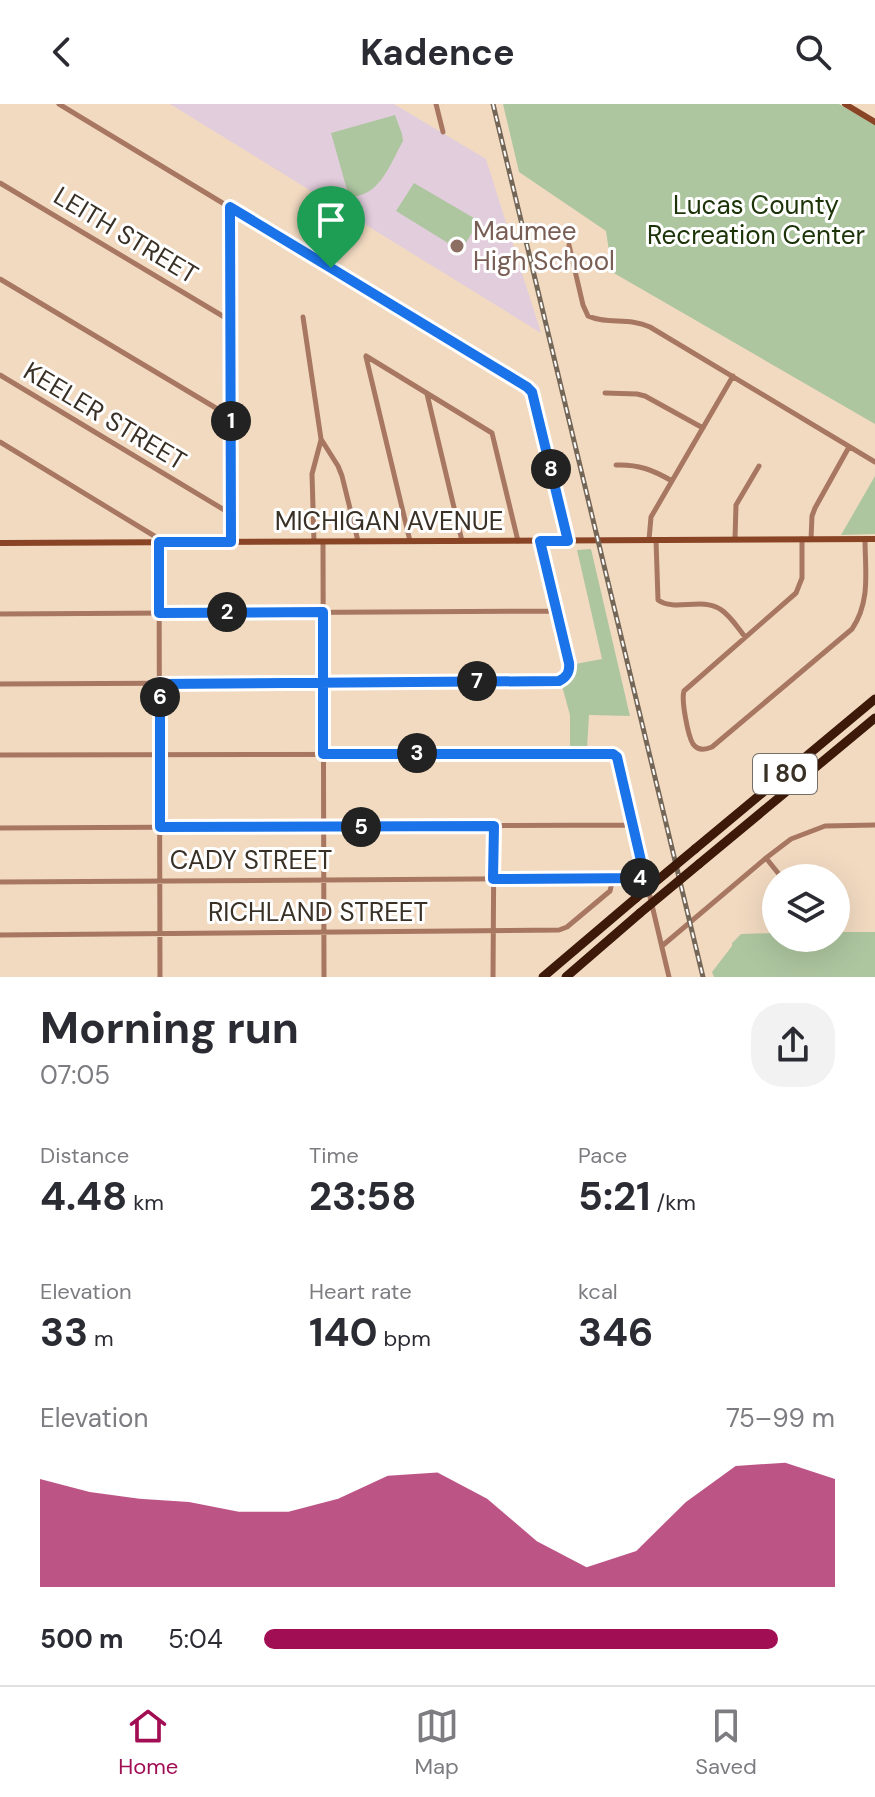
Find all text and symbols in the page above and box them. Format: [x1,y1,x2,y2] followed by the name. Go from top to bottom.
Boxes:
[360,29,515,76] text: Kadence
[40,30,84,74] icon: back
[791,30,835,74] icon: search
[48,179,204,291] street label: LEITH STREET
[297,186,365,268] pin
[647,188,865,252] park label: Lucas County Recreation Center
[309,198,353,242] icon: arrive
[473,214,615,278] place label: Maumee High School
[448,237,466,255] marker: Maumee High School
[17,354,193,478] street label: KEELER STREET
[211,401,251,441] pin: 1
[227,406,235,435] text: 1
[531,449,571,489] pin: 8
[544,454,558,483] text: 8
[275,504,503,538] street label: MICHIGAN AVENUE
[207,592,247,632] pin: 2
[221,597,233,626] text: 2
[457,661,497,701] pin: 7
[471,666,483,695] text: 7
[140,677,180,717] pin: 6
[153,682,167,711] text: 6
[397,733,437,773] pin: 3
[410,738,424,767] text: 3
[753,754,817,794] road number: I 80
[341,807,381,847] pin: 5
[354,812,368,841] text: 5
[170,843,332,877] street label: CADY STREET
[620,858,660,898] pin: 4
[633,863,647,892] text: 4
[762,864,850,952] map controls
[762,864,850,952] button: layers
[208,895,428,929] street label: RICHLAND STREET
[40,999,299,1057] text: Morning run
[751,1003,835,1087] button: share
[40,1058,110,1092] text: 07:05
[40,1141,129,1170] text: Distance
[309,1141,359,1170] text: Time
[578,1141,627,1170] text: Pace
[40,1170,127,1222] text: 4.48
[309,1170,417,1222] text: 23:58
[578,1170,651,1222] text: 5:21
[127,1188,164,1217] text: km
[651,1188,696,1217] text: /km
[40,1277,132,1306] text: Elevation
[309,1277,412,1306] text: Heart rate
[578,1277,618,1306] text: kcal
[40,1306,88,1358] text: 33
[309,1306,378,1358] text: 140
[578,1306,653,1358] text: 346
[88,1324,114,1353] text: m
[378,1324,431,1353] text: bpm
[40,1401,148,1435] text: Elevation
[726,1401,835,1435] text: 75–99 m
[40,1622,123,1656] text: 500 m
[168,1622,223,1656] text: 5:04
[118,1704,178,1781] tab: Home
[415,1704,459,1781] tab: Map
[695,1704,757,1781] tab: Saved

